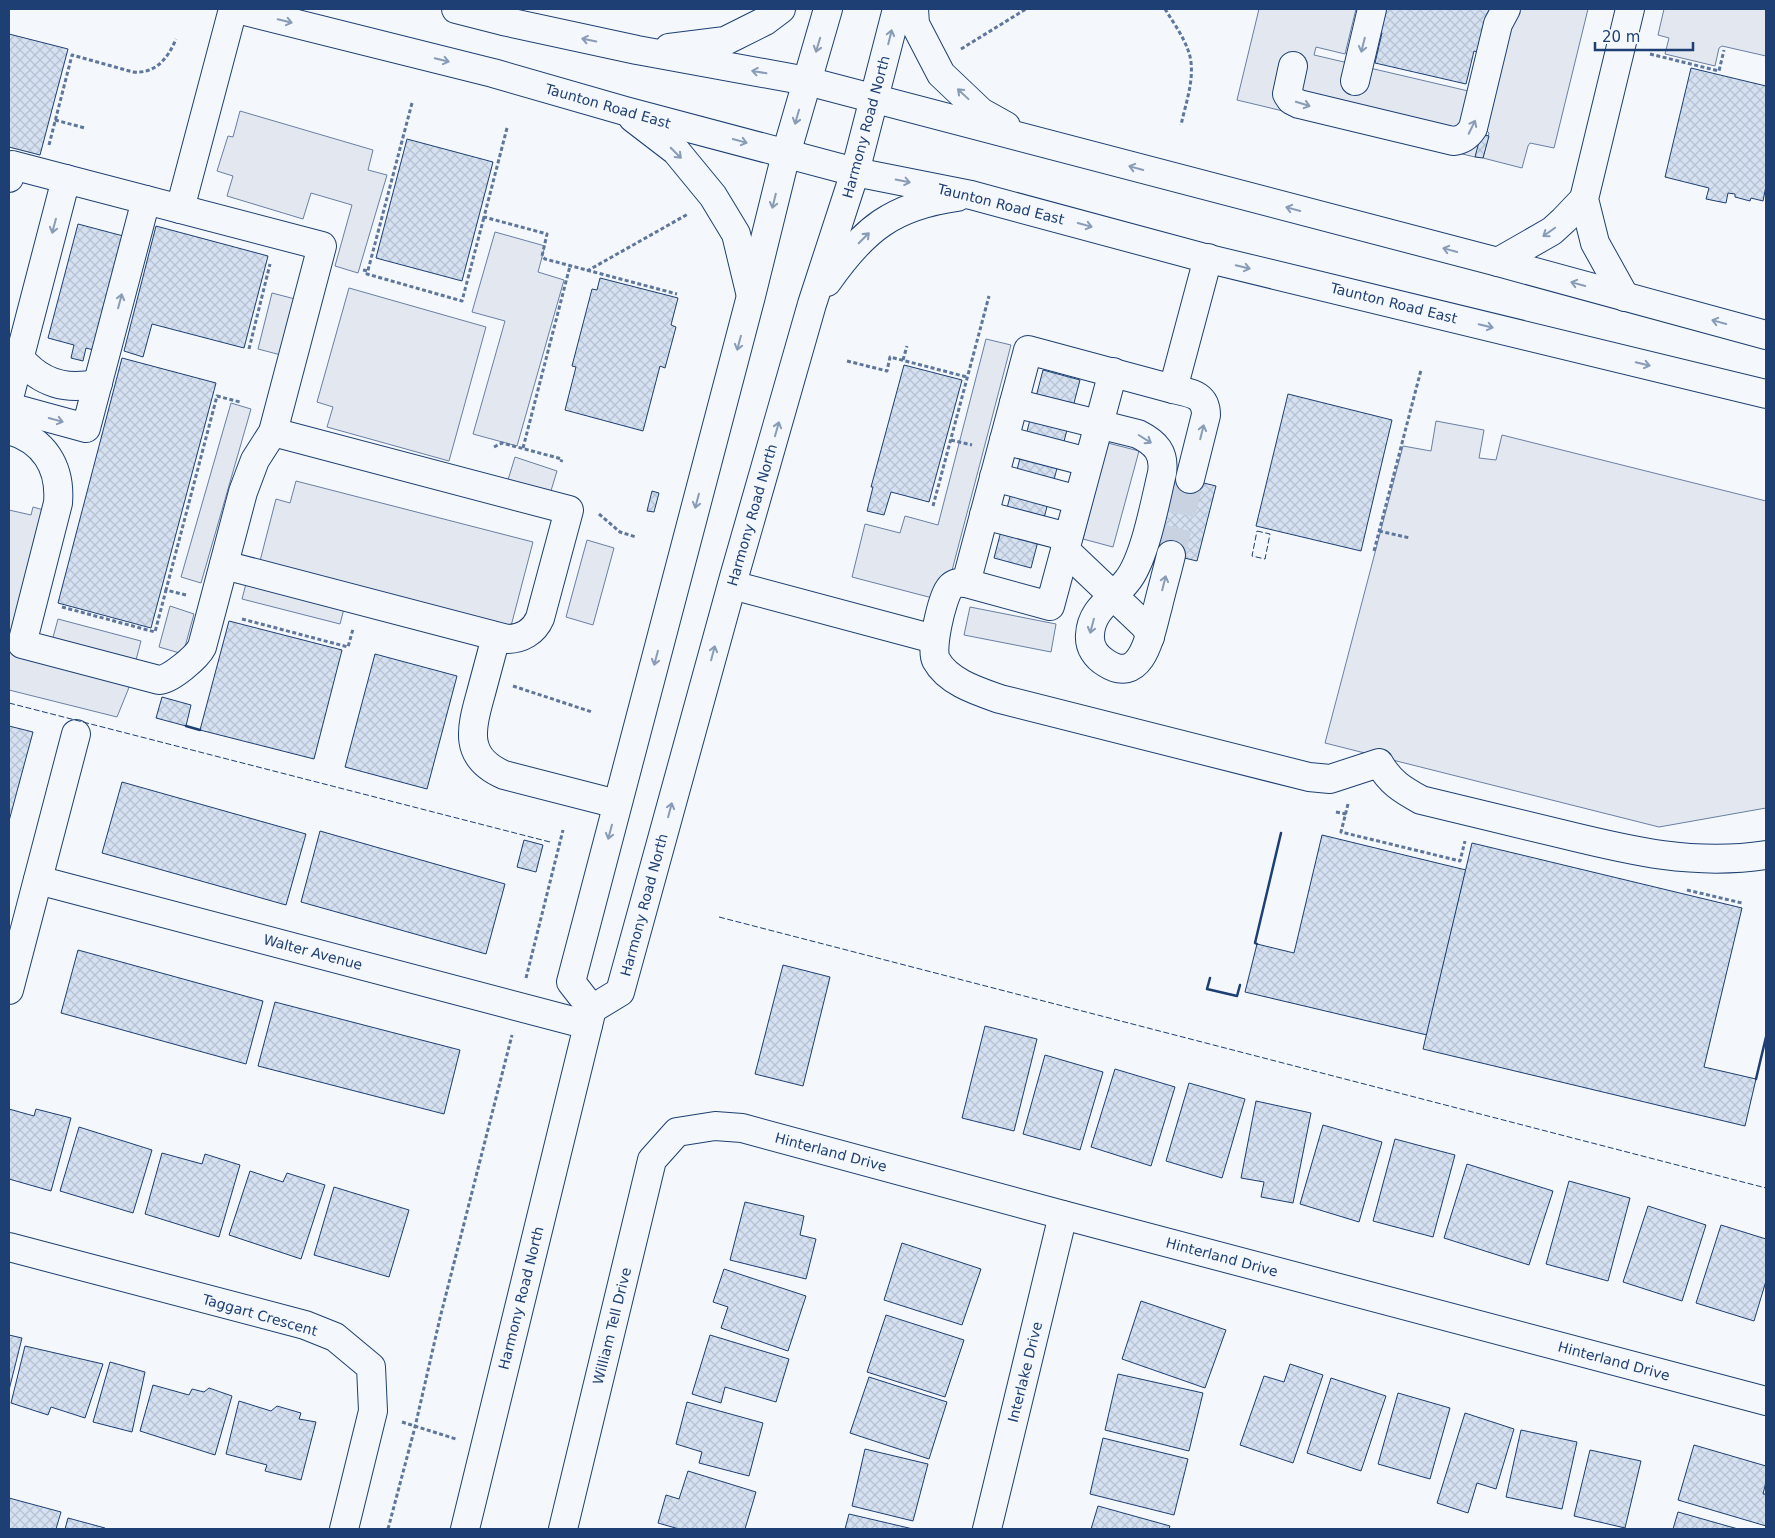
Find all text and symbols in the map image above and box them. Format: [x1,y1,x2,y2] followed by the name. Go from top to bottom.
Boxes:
[276,17,292,26] one-way arrow
[1595,20,1692,52] scale bar
[1602,28,1640,46] text: 20 m
[886,29,895,45] one-way arrow
[582,35,598,44] one-way arrow
[812,36,822,52] one-way arrow
[1358,37,1368,53] one-way arrow
[839,54,893,200] street label: Harmony Road North
[434,56,450,66] one-way arrow
[751,67,767,77] one-way arrow
[542,80,673,132] street label: Taunton Road East
[956,88,969,100] one-way arrow
[1295,100,1311,110] one-way arrow
[791,109,801,125] one-way arrow
[1467,120,1477,135] one-way arrow
[731,137,747,147] one-way arrow
[670,147,682,159] one-way arrow
[1128,163,1144,172] one-way arrow
[895,177,911,187] one-way arrow
[935,180,1066,228] street label: Taunton Road East
[769,193,778,209] one-way arrow
[1286,204,1302,213] one-way arrow
[49,218,58,234] one-way arrow
[1077,221,1093,231] one-way arrow
[1542,227,1556,237] one-way arrow
[857,232,870,244] one-way arrow
[1443,245,1459,254] one-way arrow
[1234,262,1250,272] one-way arrow
[1328,279,1459,327] street label: Taunton Road East
[1570,279,1586,289] one-way arrow
[115,294,125,310] one-way arrow
[1712,317,1728,327] one-way arrow
[1477,322,1493,331] one-way arrow
[733,335,743,351] one-way arrow
[1635,360,1651,369] one-way arrow
[47,416,63,425] one-way arrow
[772,422,782,438] one-way arrow
[1198,425,1207,441] one-way arrow
[1138,433,1152,444] one-way arrow
[724,442,780,588] street label: Harmony Road North
[692,492,701,508] one-way arrow
[1159,576,1169,592] one-way arrow
[1087,618,1096,634] one-way arrow
[709,645,719,661] one-way arrow
[651,649,660,665] one-way arrow
[666,802,675,818] one-way arrow
[605,823,614,839] one-way arrow
[617,832,671,978] street label: Harmony Road North
[262,931,364,973] street label: Walter Avenue
[773,1129,889,1175] street label: Hinterland Drive
[495,1225,547,1371] street label: Harmony Road North
[1164,1234,1280,1280] street label: Hinterland Drive
[590,1266,634,1386] street label: William Tell Drive
[200,1291,320,1339] street label: Taggart Crescent
[1005,1320,1045,1424] street label: Interlake Drive
[1556,1338,1672,1384] street label: Hinterland Drive

